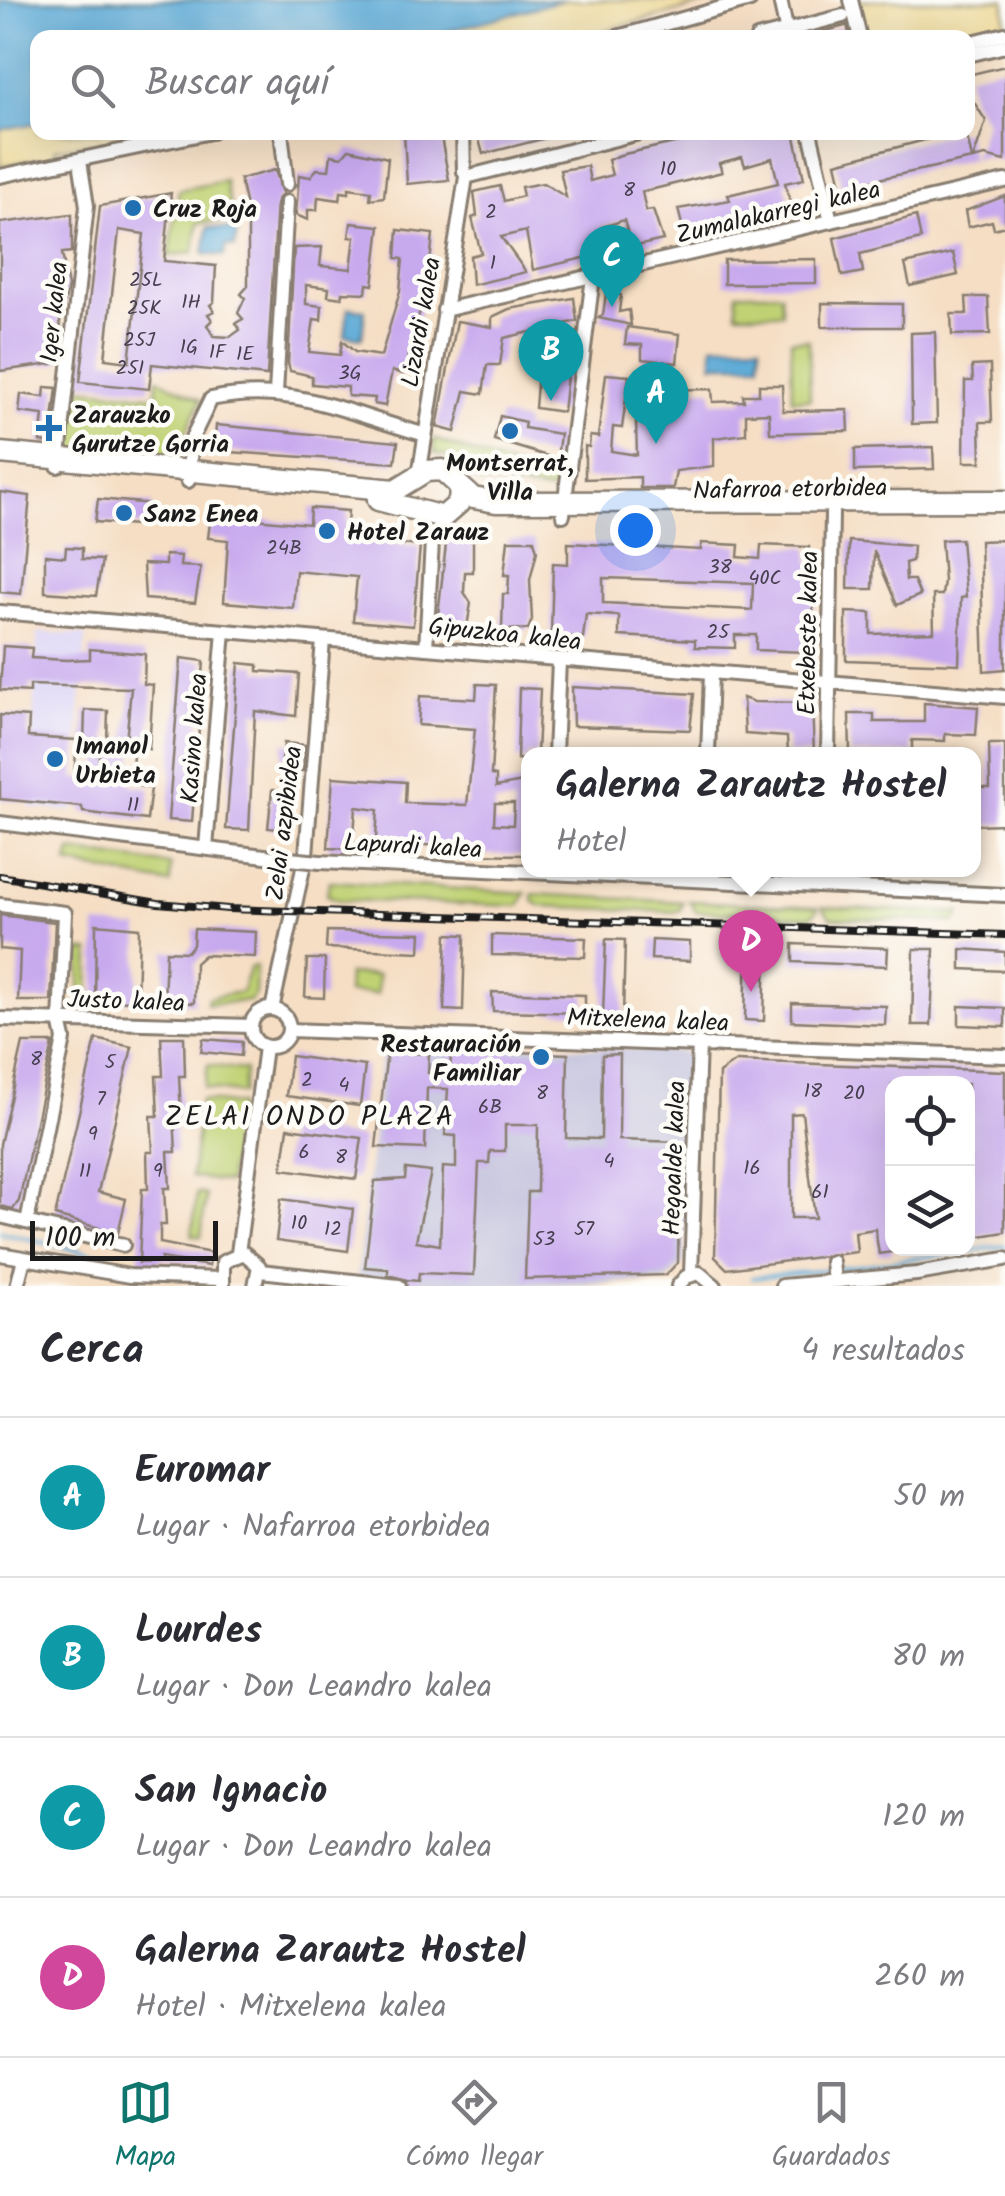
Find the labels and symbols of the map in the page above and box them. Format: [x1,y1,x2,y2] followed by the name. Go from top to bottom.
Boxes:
[660,154,676,186] house number: 10
[672,170,885,256] street label: Zumalakarregi kalea
[623,175,636,207] house number: 8
[153,190,257,230] place label: Cruz Roja
[122,197,144,219] marker: Cruz Roja
[485,197,497,229] house number: 2
[580,224,644,307] pin: C
[490,248,496,280] house number: 1
[391,254,453,391] street label: Lizardi kalea
[30,260,80,365] street label: Iger kalea
[129,265,163,297] house number: 25L
[181,287,201,319] house number: 1H
[127,293,161,325] house number: 25K
[518,318,584,401] pin: B
[123,325,155,357] house number: 25J
[180,332,198,364] house number: 1G
[209,337,227,369] house number: 1F
[236,339,255,371] house number: 1E
[116,353,144,385] house number: 25I
[338,358,362,390] house number: 3G
[624,362,688,444] pin: A
[72,396,229,465] place label: Zarauzko Gurutze Gorria
[36,415,62,441] marker: Zarauzko Gurutze Gorria
[499,420,521,442] marker: Montserrat, Villa
[446,444,574,513] place label: Montserrat, Villa
[692,468,888,512] street label: Nafarroa etorbidea
[144,495,259,535] place label: Sanz Enea
[113,502,135,524] marker: Sanz Enea
[610,505,661,556] your location
[347,513,489,553] place label: Hotel Zarauz
[316,520,338,542] marker: Hotel Zarauz
[266,533,302,565] house number: 24B
[788,550,830,716] street label: Etxebeste kalea
[708,552,733,584] house number: 38
[749,563,782,595] house number: 40C
[426,607,583,663] street label: Gipuzkoa kalea
[707,617,730,649] house number: 25
[170,672,219,805] street label: Kasino kalea
[75,727,156,796] place label: Imanol Urbieta
[256,744,314,903] street label: Zelai azpibidea
[44,748,66,770] marker: Imanol Urbieta
[127,790,139,822] house number: 11
[343,823,483,871] street label: Lapurdi kalea
[718,910,784,992] pin: D
[66,980,186,1024] street label: Justo kalea
[566,998,730,1044] street label: Mitxelena kalea
[380,1025,522,1094] place label: Restauración Familiar
[30,1044,43,1076] house number: 8
[530,1046,552,1068] marker: Restauración Familiar
[105,1047,117,1079] house number: 5
[301,1065,313,1097] house number: 2
[338,1070,350,1102] house number: 4
[804,1076,823,1108] house number: 18
[536,1078,549,1110] house number: 8
[843,1078,865,1110] house number: 20
[652,1080,698,1236] street label: Hegoalde kalea
[96,1084,106,1116] house number: 7
[478,1092,502,1124] house number: 6B
[165,1095,455,1140] district label: ZELAI ONDO PLAZA
[88,1119,98,1151] house number: 9
[298,1137,310,1169] house number: 6
[335,1142,348,1174] house number: 8
[603,1146,615,1178] house number: 4
[743,1153,761,1185] house number: 16
[79,1156,91,1188] house number: 11
[153,1156,163,1188] house number: 9
[811,1177,829,1209] house number: 61
[291,1208,307,1240] house number: 10
[324,1214,342,1246] house number: 12
[574,1214,595,1246] house number: 57
[30,1216,218,1260] scale bar
[533,1224,555,1256] house number: 53

